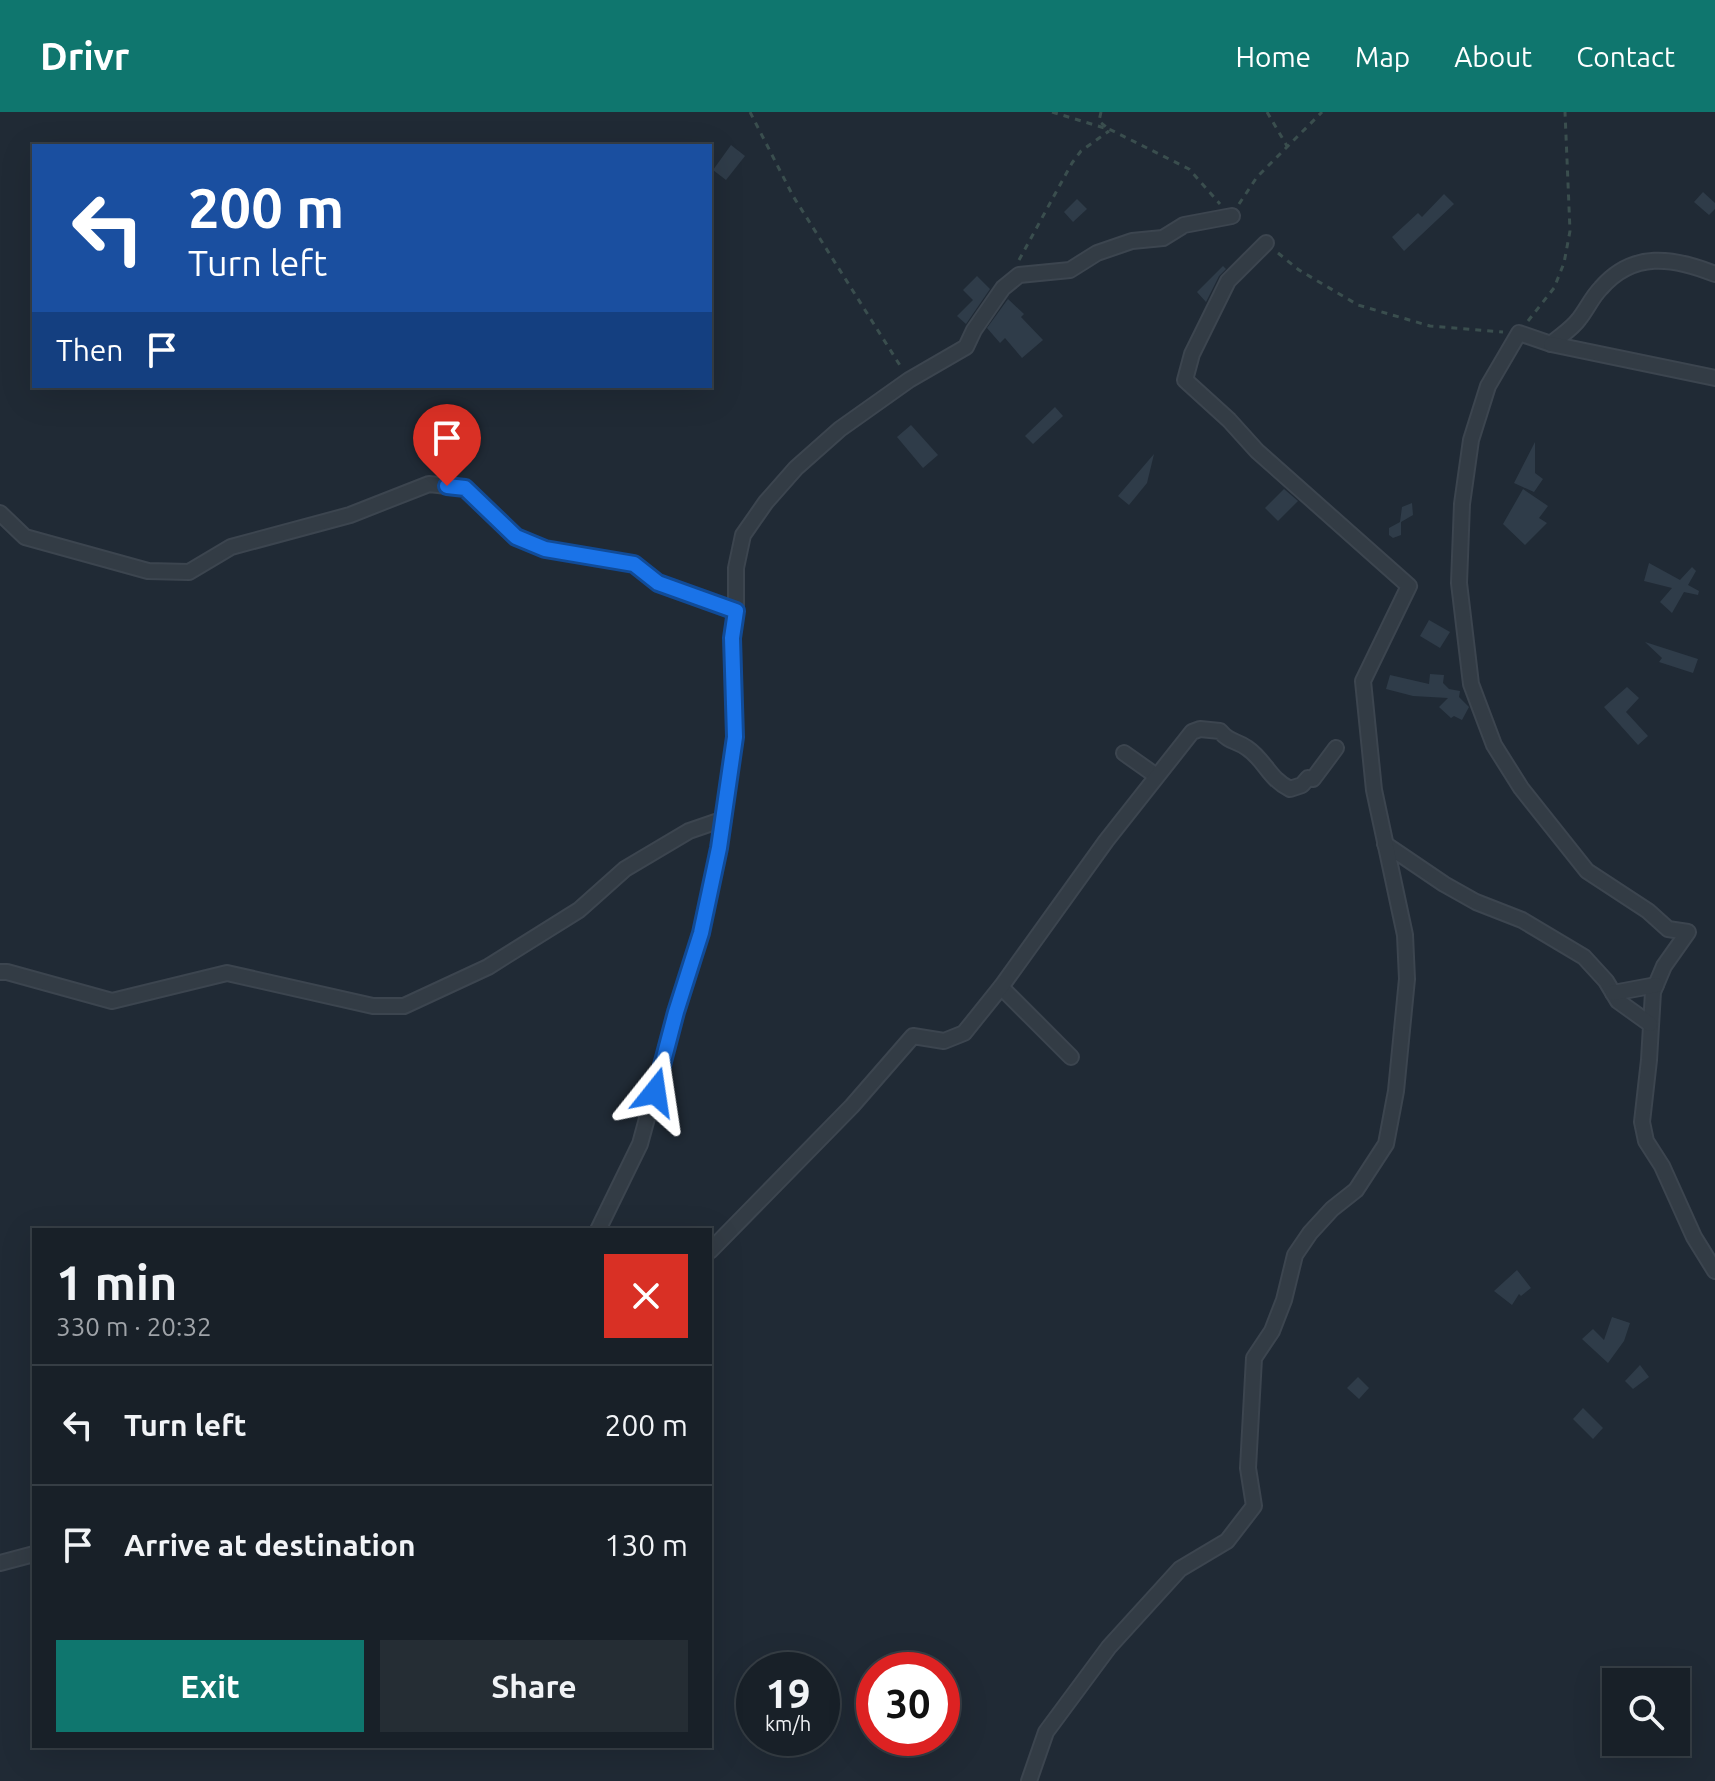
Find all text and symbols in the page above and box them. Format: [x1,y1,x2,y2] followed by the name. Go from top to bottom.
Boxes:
[40,35,129,77] text: Drivr
[1236,41,1311,72] text: Home
[1355,41,1410,72] text: Map
[1454,41,1532,72] text: About
[1576,41,1675,72] text: Contact
[56,176,160,280] icon: left
[188,176,344,239] text: 200 m
[188,242,327,283] text: Turn left
[140,328,184,372] icon: arrive
[56,333,124,367] text: Then
[413,404,481,486] pin
[425,416,469,460] icon: arrive
[613,1050,697,1134] position arrow
[604,1254,688,1338] button: close
[56,1255,177,1309] text: 1 min
[56,1312,212,1341] text: 330 m · 20:32
[56,1403,100,1447] icon: left
[124,1408,246,1442] text: Turn left
[604,1408,688,1442] text: 200 m
[56,1523,100,1567] icon: arrive
[124,1528,416,1562] text: Arrive at destination
[604,1528,688,1562] text: 130 m
[56,1640,364,1732] button: Exit
[380,1640,688,1732] button: Share
[856,1652,960,1756] speed limit sign: 30
[1602,1668,1690,1756] map controls
[1602,1668,1690,1756] button: search
[765,1671,811,1716] text: 19
[765,1712,811,1735] text: km/h

